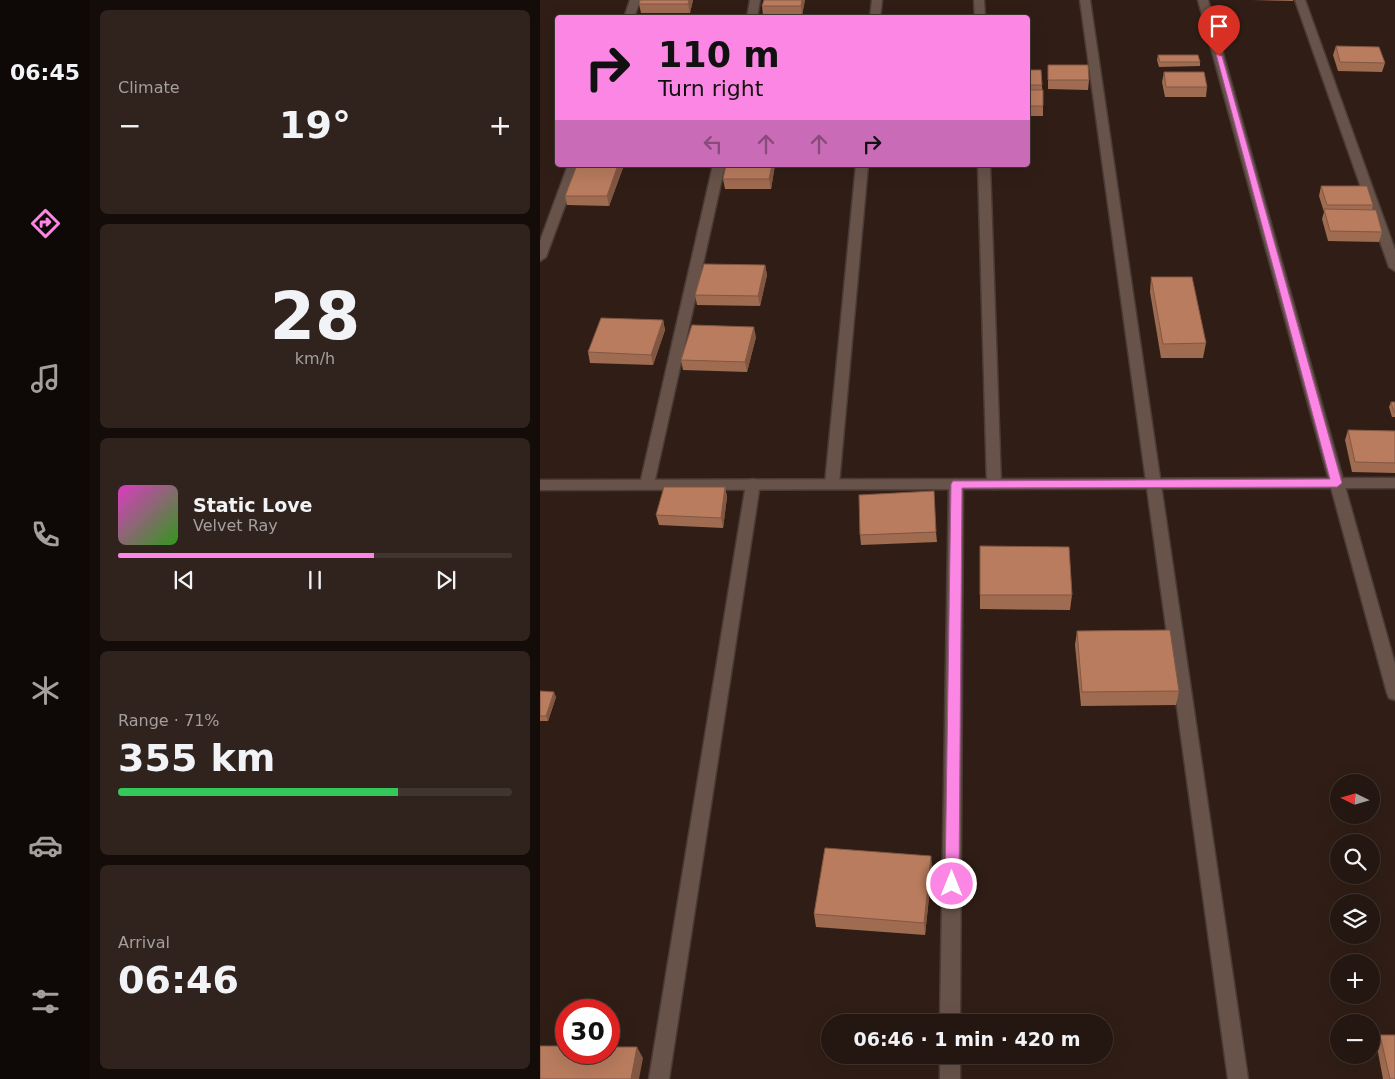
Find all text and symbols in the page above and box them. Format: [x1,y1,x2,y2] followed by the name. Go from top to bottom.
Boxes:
[1198,5,1240,56] pin
[1205,12,1233,40] icon: arrive
[575,35,640,100] icon: right
[658,35,780,75] text: 110 m
[10,60,80,85] text: 06:45
[658,76,763,101] text: Turn right
[118,78,180,97] text: Climate
[279,103,351,147] text: 19°
[118,109,141,142] text: −
[489,109,512,142] text: +
[699,130,727,158] icon: left
[752,130,780,158] icon: ahead
[805,130,833,158] icon: ahead
[858,130,886,158] icon: right
[28,206,63,241] icon: directions
[270,279,360,354] text: 28
[295,349,335,368] text: km/h
[28,361,63,396] icon: music
[193,494,313,516] text: Static Love
[193,516,278,535] text: Velvet Ray
[28,517,63,552] icon: phone
[170,566,198,594] icon: previous
[301,566,329,594] icon: pause
[432,566,460,594] icon: next
[28,673,63,708] icon: climate
[118,711,220,730] text: Range · 71%
[118,736,275,780] text: 355 km
[1330,774,1380,824] north arrow
[1330,774,1380,1064] map controls
[28,828,63,863] icon: car
[1330,834,1380,884] button: search
[925,857,977,909] position arrow
[1330,894,1380,944] button: layers
[118,933,170,952] text: Arrival
[1330,954,1380,1004] button: +
[118,958,239,1002] text: 06:46
[28,984,63,1019] icon: filters
[555,999,620,1064] speed limit sign: 30
[1330,1014,1380,1064] button: −
[853,1028,1081,1050] text: 06:46 · 1 min · 420 m

